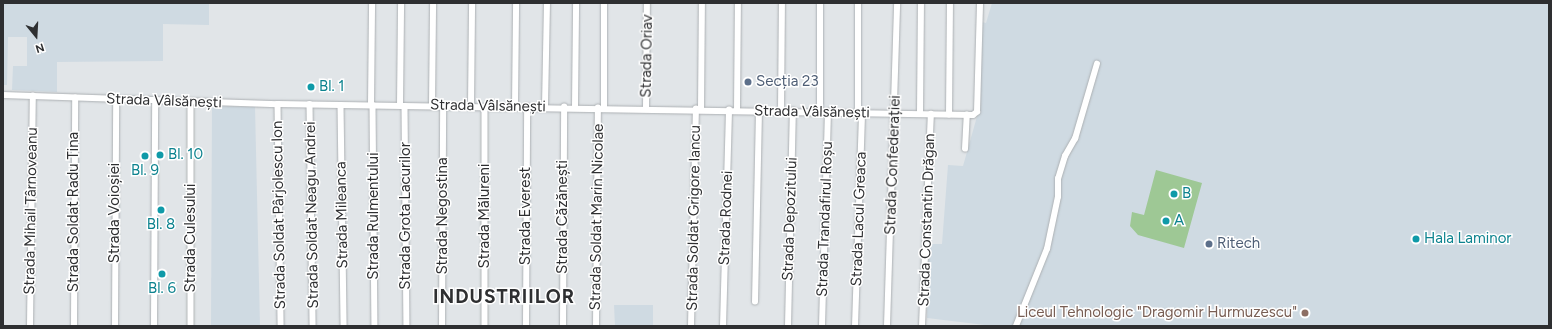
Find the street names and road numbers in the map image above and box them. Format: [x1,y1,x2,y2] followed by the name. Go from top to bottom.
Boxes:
[637,14,657,98] street label: Strada Oriav
[106,90,222,112] street label: Strada Vâlsănești
[882,95,904,235] street label: Strada Confederației
[430,96,546,116] street label: Strada Vâlsănești
[754,102,870,122] street label: Strada Vâlsănești
[268,121,290,309] street label: Strada Soldat Pârjolescu Ion
[301,121,323,309] street label: Strada Soldat Neagu Andrei
[586,123,608,311] street label: Strada Soldat Marin Nicolae
[683,125,705,311] street label: Strada Soldat Grigore Iancu
[21,127,41,295] street label: Strada Mihail Târnoveanu
[65,132,83,292] street label: Strada Soldat Radu Tina
[915,133,939,307] street label: Strada Constantin Drăgan
[813,141,837,297] street label: Strada Trandafirul Roșu
[397,142,415,290] street label: Strada Grota Lacurilor
[848,151,870,287] street label: Strada Lacul Greaca
[365,152,383,280] street label: Strada Rulmentului
[434,157,452,275] street label: Strada Negostina
[779,157,801,281] street label: Strada Depozitului
[554,160,572,274] street label: Strada Căzănești
[332,161,352,269] street label: Strada Mileanca
[106,163,124,263] street label: Strada Voioșiei
[476,164,494,268] street label: Strada Mălureni
[517,167,535,265] street label: Strada Everest
[715,170,737,266] street label: Strada Rodnei
[182,184,200,292] street label: Strada Culesului

